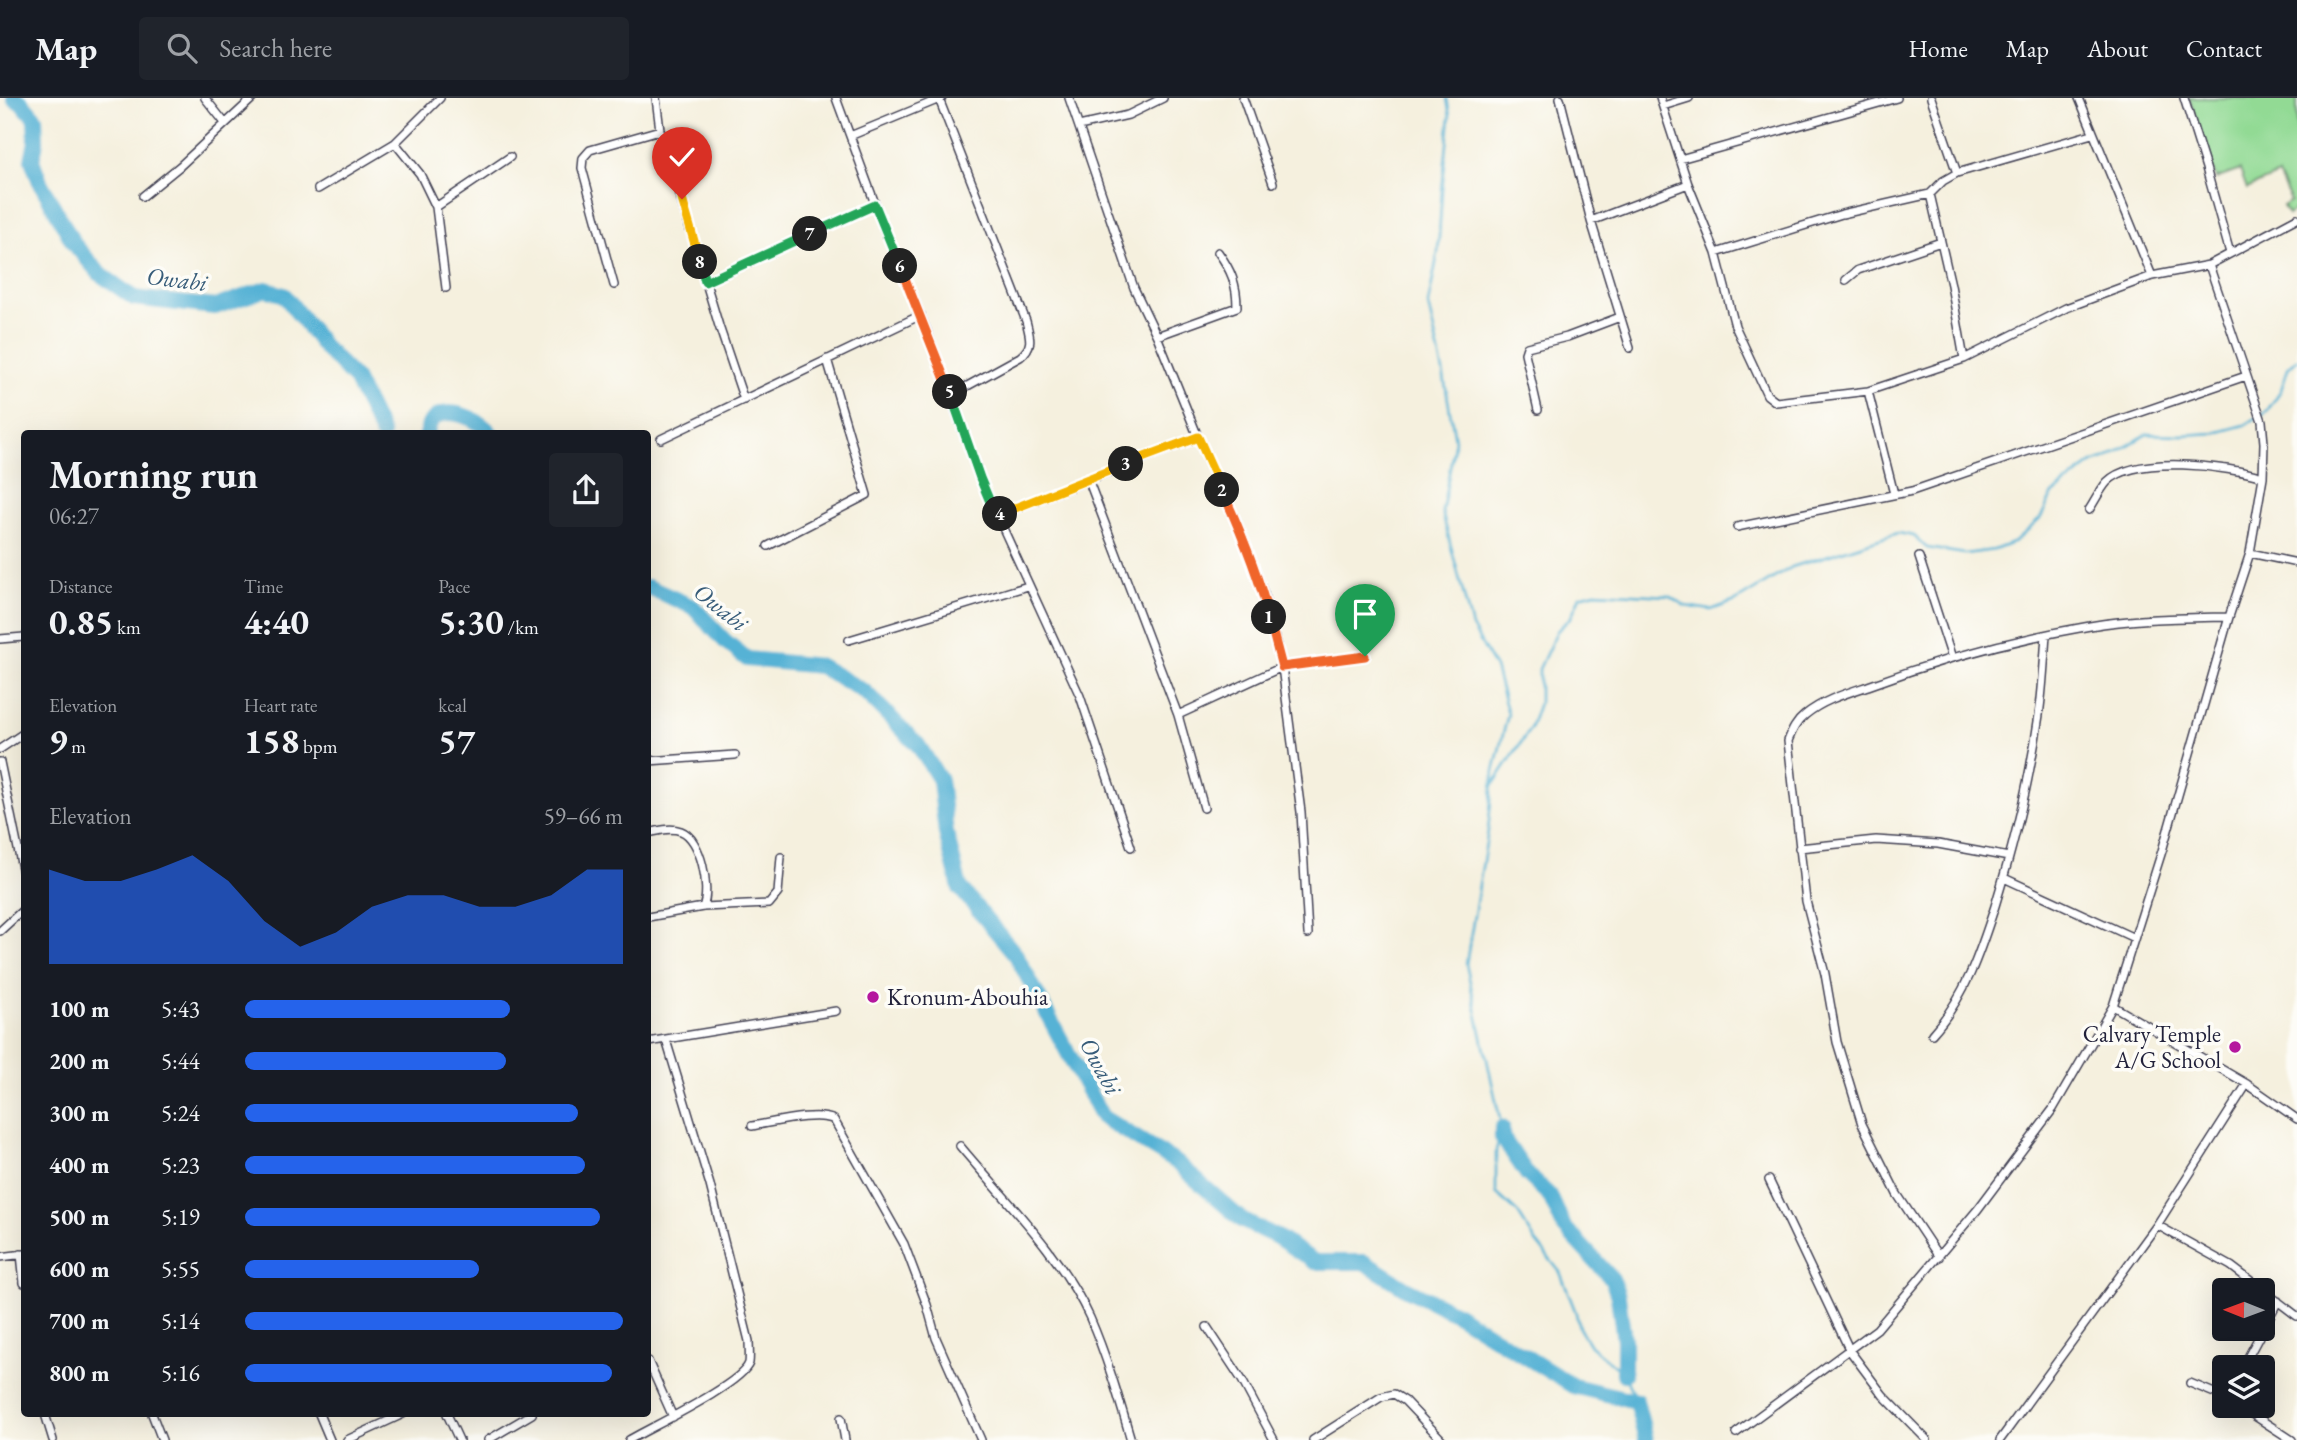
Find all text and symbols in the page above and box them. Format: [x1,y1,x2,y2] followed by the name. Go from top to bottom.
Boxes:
[139,17,629,80] search box
[35,27,97,70] text: Map
[163,29,201,67] icon: search
[219,31,332,65] text: Search here
[1908,33,1968,64] text: Home
[2006,33,2049,64] text: Map
[2087,33,2148,64] text: About
[2186,33,2262,64] text: Contact
[652,127,712,199] pin
[663,138,701,176] icon: check
[792,216,828,252] pin: 7
[804,221,815,246] text: 7
[682,244,718,280] pin: 8
[883,248,918,284] pin: 6
[694,249,705,274] text: 8
[894,253,905,278] text: 6
[145,260,210,298] water label: Owabi
[932,374,968,410] pin: 5
[944,379,955,404] text: 5
[1108,446,1144,482] pin: 3
[49,450,258,499] text: Morning run
[1120,451,1131,476] text: 3
[549,453,623,527] button: share
[1204,472,1240,508] pin: 2
[1216,477,1227,502] text: 2
[982,496,1018,532] pin: 4
[49,501,99,531] text: 06:27
[994,501,1005,526] text: 4
[49,574,112,599] text: Distance
[244,574,283,599] text: Time
[438,574,470,599] text: Pace
[688,576,755,639] water label: Owabi
[1335,584,1395,656] pin
[1346,595,1384,633] icon: arrive
[49,599,113,644] text: 0.85
[244,599,309,644] text: 4:40
[438,599,504,644] text: 5:30
[1252,600,1286,634] pin: 1
[1263,604,1274,629] text: 1
[113,615,141,640] text: km
[504,615,539,640] text: /km
[49,693,117,718] text: Elevation
[244,693,317,718] text: Heart rate
[438,693,467,718] text: kcal
[49,718,68,763] text: 9
[244,718,299,763] text: 158
[438,718,475,763] text: 57
[68,734,86,759] text: m
[299,734,337,759] text: bpm
[49,801,132,831] text: Elevation
[544,801,623,831] text: 59–66 m
[887,982,1049,1012] place label: Kronum-Abouhia
[865,989,881,1005] marker: Kronum-Abouhia
[49,994,110,1024] text: 100 m
[161,994,200,1024] text: 5:43
[2083,1019,2221,1075] place label: Calvary Temple A/G School
[1073,1032,1129,1101] water label: Owabi
[2227,1039,2243,1055] marker: Calvary Temple A/G School
[49,1046,110,1076] text: 200 m
[161,1046,200,1076] text: 5:44
[49,1098,110,1128] text: 300 m
[161,1098,200,1128] text: 5:24
[49,1150,110,1180] text: 400 m
[161,1150,200,1180] text: 5:23
[49,1202,110,1232] text: 500 m
[161,1202,200,1232] text: 5:19
[49,1254,110,1284] text: 600 m
[161,1254,200,1284] text: 5:55
[2212,1278,2275,1340] north arrow
[2212,1278,2275,1418] map controls
[49,1306,110,1336] text: 700 m
[161,1306,200,1336] text: 5:14
[2212,1355,2275,1418] button: layers
[49,1358,110,1388] text: 800 m
[161,1358,200,1388] text: 5:16

